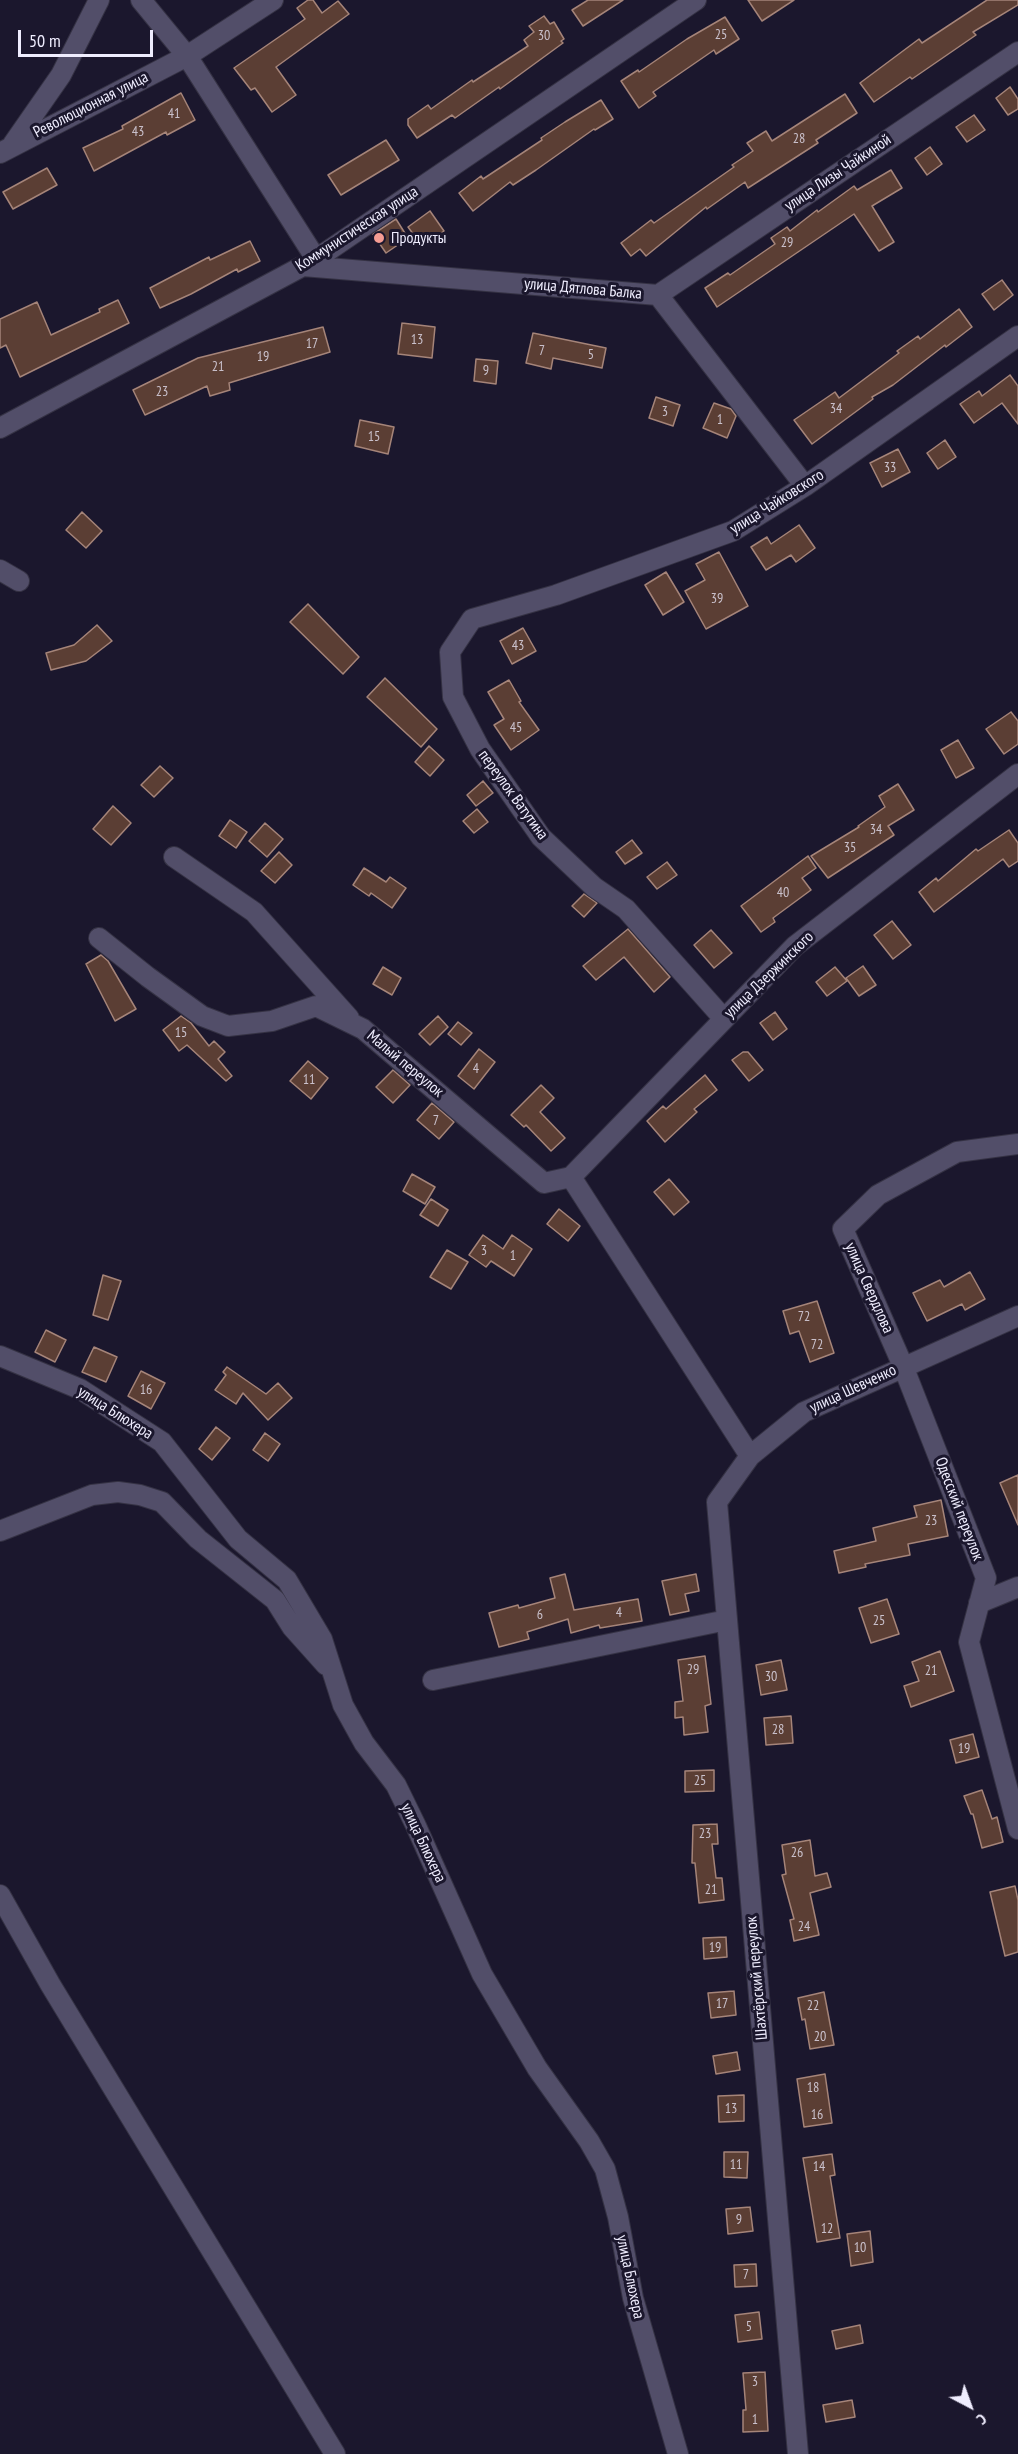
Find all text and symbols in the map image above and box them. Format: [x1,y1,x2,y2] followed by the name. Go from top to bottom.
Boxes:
[21,18,156,56] scale bar
[715,27,727,43] house number: 25
[538,28,550,44] house number: 30
[29,29,61,52] text: 50 m
[30,68,152,142] street label: Революционная улица
[168,106,180,122] house number: 41
[132,124,144,140] house number: 43
[781,130,895,216] street label: улица Лизы Чайкиной
[793,131,805,147] house number: 28
[292,182,422,276] street label: Коммунистическая улица
[391,228,446,248] place label: Продукты
[372,231,386,245] marker: Продукты
[781,235,793,251] house number: 29
[523,274,643,304] street label: улица Дятлова Балка
[411,332,423,348] house number: 13
[306,336,318,352] house number: 17
[539,343,545,359] house number: 7
[588,347,594,363] house number: 5
[257,349,269,365] house number: 19
[212,359,224,375] house number: 21
[483,363,489,379] house number: 9
[156,384,168,400] house number: 23
[830,401,842,417] house number: 34
[662,404,668,420] house number: 3
[717,412,723,428] house number: 1
[368,429,380,445] house number: 15
[884,460,896,476] house number: 33
[727,466,827,538] street label: улица Чайковского
[711,591,723,607] house number: 39
[512,638,524,654] house number: 43
[510,720,522,736] house number: 45
[474,746,552,844] street label: переулок Ватутина
[870,822,882,838] house number: 34
[844,840,856,856] house number: 35
[777,885,789,901] house number: 40
[720,928,818,1022] street label: улица Дзержинского
[175,1025,187,1041] house number: 15
[363,1026,447,1102] street label: Малый переулок
[473,1061,479,1077] house number: 4
[303,1072,315,1088] house number: 11
[433,1113,439,1129] house number: 7
[840,1240,898,1336] street label: улица Свердлова
[481,1243,487,1259] house number: 3
[510,1248,516,1264] house number: 1
[798,1309,810,1325] house number: 72
[811,1337,823,1353] house number: 72
[807,1361,899,1417] street label: улица Шевченко
[74,1382,156,1444] street label: улица Блюхера
[140,1382,152,1398] house number: 16
[931,1455,987,1563] street label: Одесский переулок
[925,1513,937,1529] house number: 23
[616,1605,622,1621] house number: 4
[537,1607,543,1623] house number: 6
[873,1613,885,1629] house number: 25
[687,1662,699,1678] house number: 29
[925,1663,937,1679] house number: 21
[765,1669,777,1685] house number: 30
[772,1722,784,1738] house number: 28
[958,1741,970,1757] house number: 19
[694,1773,706,1789] house number: 25
[396,1800,450,1886] street label: улица Блюхера
[699,1826,711,1842] house number: 23
[791,1845,803,1861] house number: 26
[705,1882,717,1898] house number: 21
[742,1915,772,2041] street label: Шахтёрский переулок
[798,1919,810,1935] house number: 24
[709,1940,721,1956] house number: 19
[716,1996,728,2012] house number: 17
[807,1998,819,2014] house number: 22
[814,2029,826,2045] house number: 20
[807,2080,819,2096] house number: 18
[725,2101,737,2117] house number: 13
[811,2107,823,2123] house number: 16
[730,2157,742,2173] house number: 11
[813,2159,825,2175] house number: 14
[736,2212,742,2228] house number: 9
[821,2221,833,2237] house number: 12
[612,2233,648,2321] street label: улица Блюхера
[854,2240,866,2256] house number: 10
[743,2267,749,2283] house number: 7
[746,2319,752,2335] house number: 5
[752,2374,758,2390] house number: 3
[940,2376,1000,2436] north arrow
[972,2410,991,2430] text: С
[752,2412,758,2428] house number: 1

